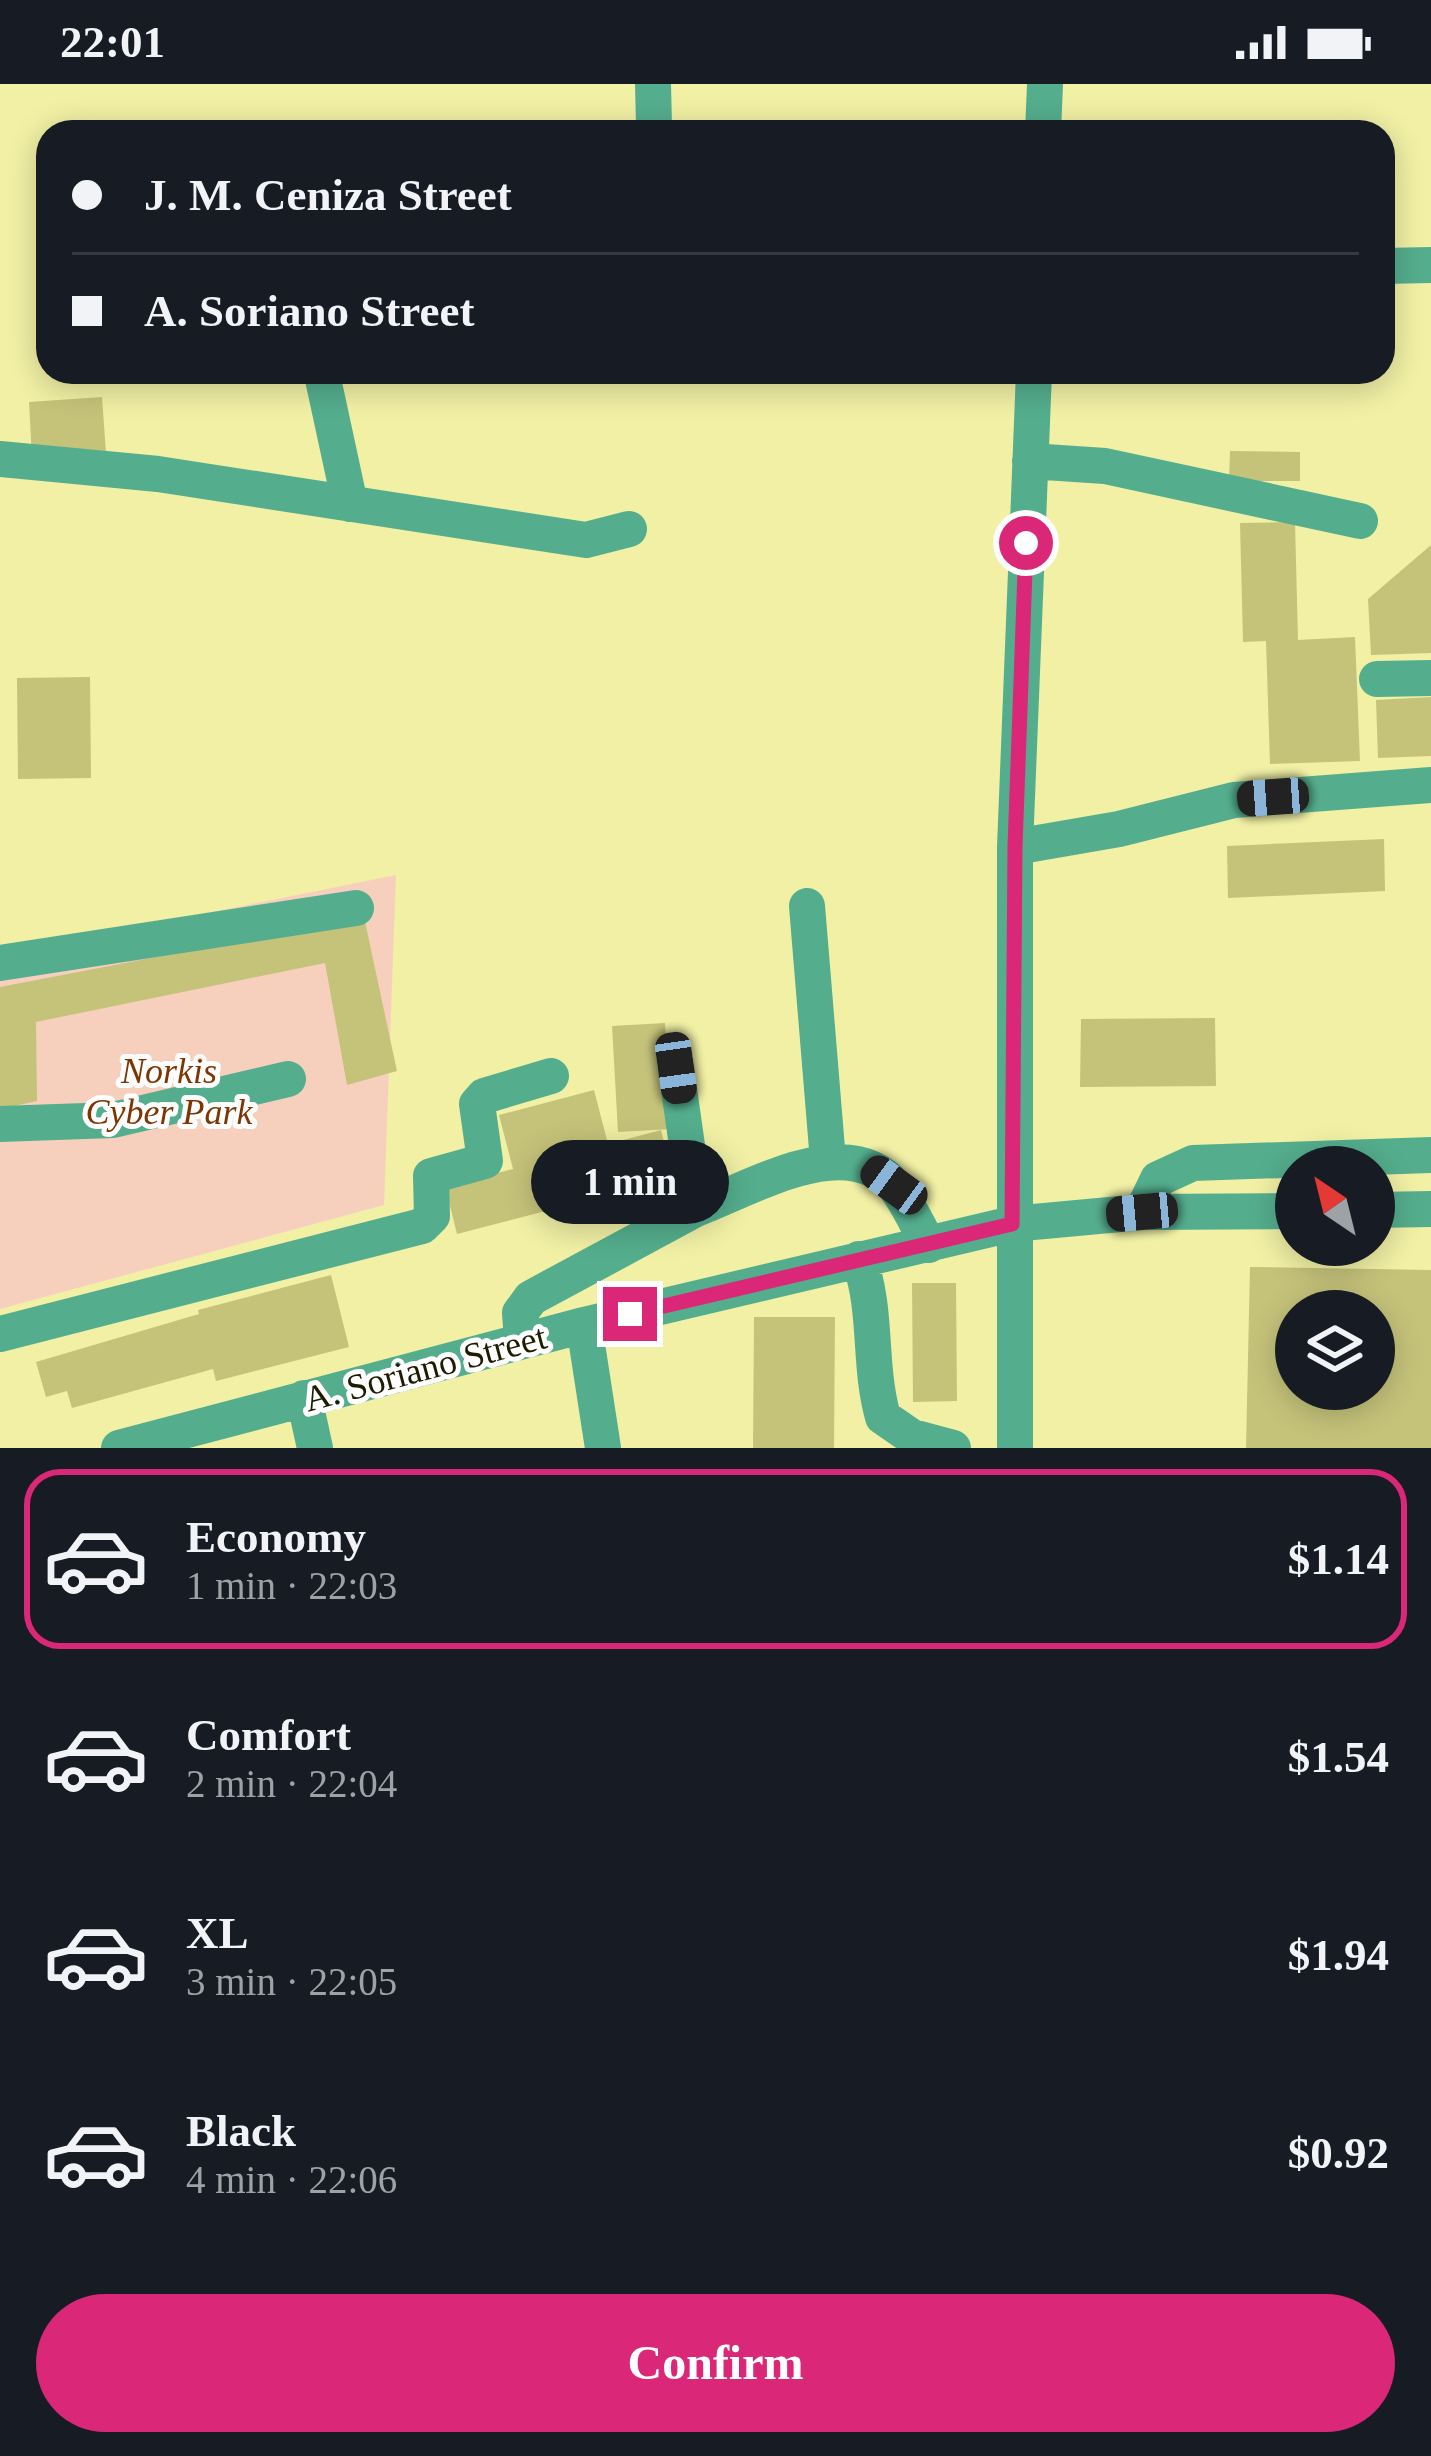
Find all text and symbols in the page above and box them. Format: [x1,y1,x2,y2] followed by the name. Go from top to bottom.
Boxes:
[60,17,165,67] text: 22:01
[144,170,512,220] text: J. M. Ceniza Street
[144,286,474,336] text: A. Soriano Street
[999,516,1053,570] route start
[1236,777,1310,817] car
[653,1030,699,1106] car
[86,1051,253,1132] park label: Norkis Cyber Park
[531,1140,729,1224] callout: 1 min
[1275,1146,1395,1266] north arrow
[1275,1146,1395,1410] map controls
[854,1149,934,1221] car
[583,1160,677,1203] text: 1 min
[1105,1191,1179,1233] car
[603,1287,657,1341] route end
[1275,1290,1395,1410] button: layers
[300,1316,551,1420] street label: A. Soriano Street
[42,1505,150,1613] icon: car
[186,1512,366,1562] text: Economy
[1288,1534,1389,1584] text: $1.14
[186,1564,397,1607] text: 1 min · 22:03
[42,1703,150,1811] icon: car
[186,1710,351,1760] text: Comfort
[1288,1732,1389,1782] text: $1.54
[186,1762,397,1805] text: 2 min · 22:04
[42,1901,150,2009] icon: car
[186,1908,249,1958] text: XL
[1288,1930,1389,1980] text: $1.94
[186,1960,397,2003] text: 3 min · 22:05
[42,2099,150,2207] icon: car
[186,2106,296,2156] text: Black
[1288,2128,1389,2178] text: $0.92
[186,2158,397,2201] text: 4 min · 22:06
[36,2294,1395,2432] button: Confirm

